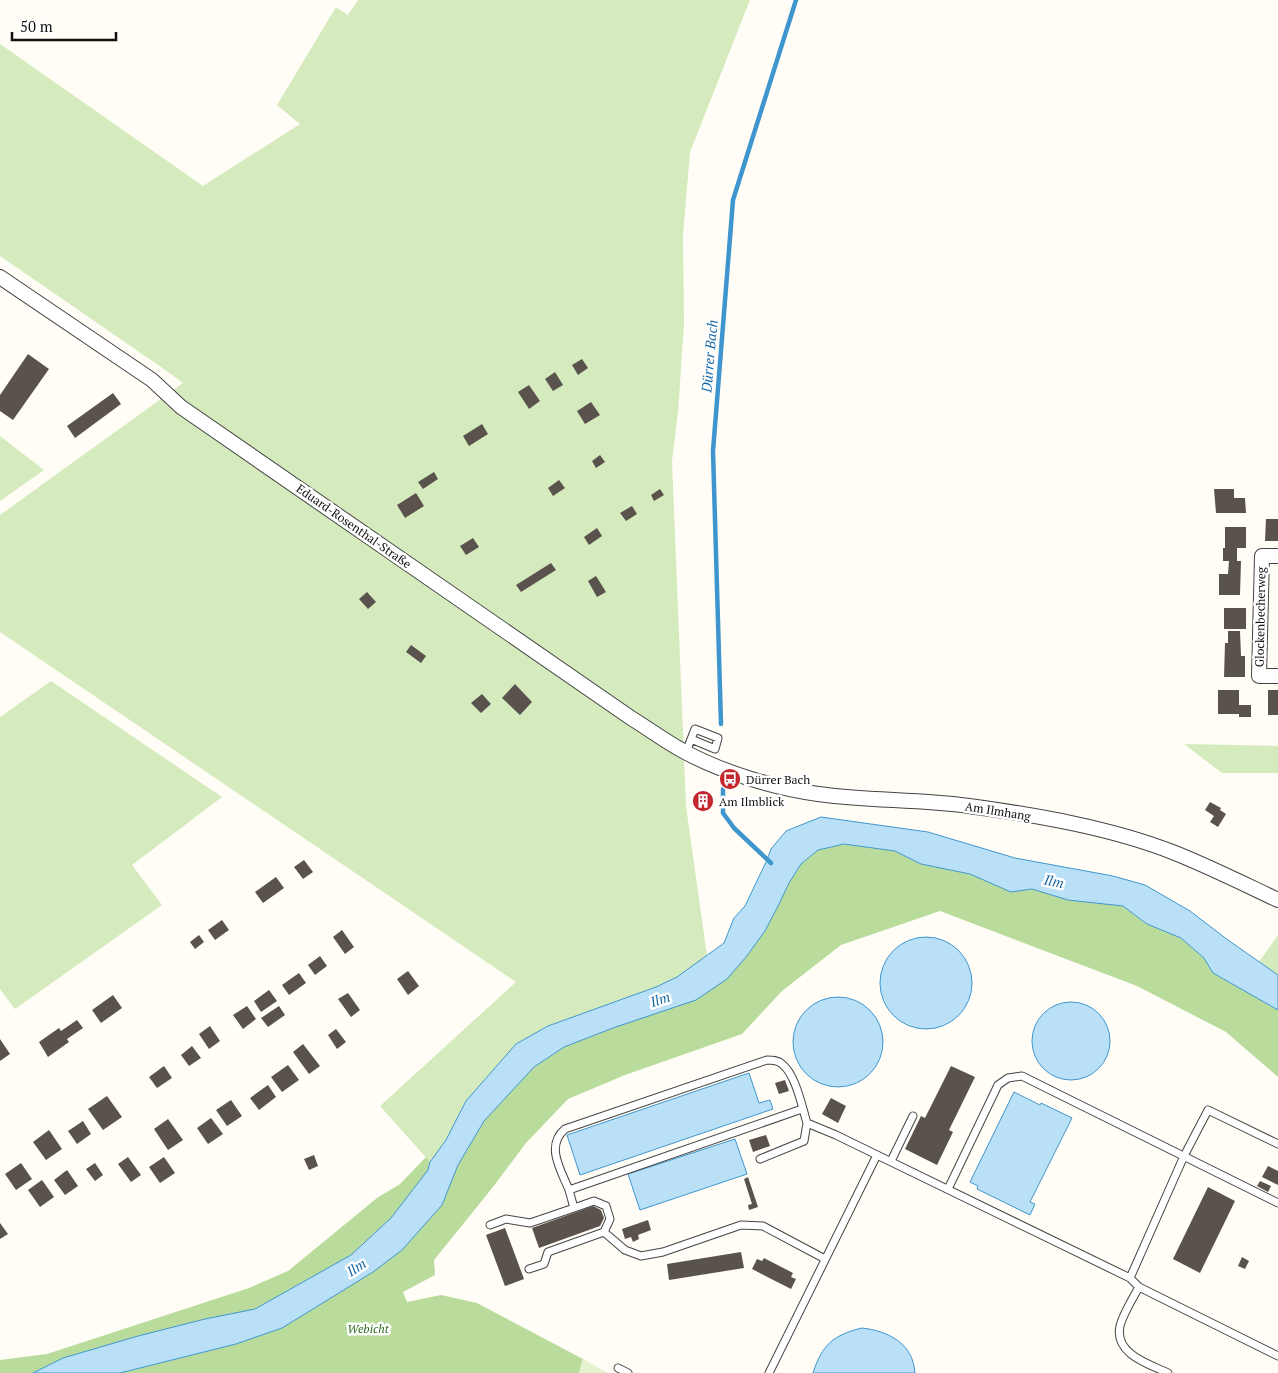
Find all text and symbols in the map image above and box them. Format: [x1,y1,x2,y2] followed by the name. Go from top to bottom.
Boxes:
[12,10,116,42] scale bar
[20,16,53,36] text: 50 m
[696,319,722,394] water label: Dürrer Bach
[294,481,414,571] street label: Eduard-Rosenthal-Straße
[1252,566,1268,667] street label: Glockenbecherweg
[718,767,742,791] bus stop icon: Dürrer Bach
[746,772,810,787] place label: Dürrer Bach
[691,789,715,813] building icon: Am Ilmblick
[719,794,785,809] place label: Am Ilmblick
[964,798,1033,824] street label: Am Ilmhang
[1041,869,1066,892] water label: Ilm
[647,987,672,1011] water label: Ilm
[342,1254,370,1281] water label: Ilm
[347,1321,390,1336] park label: Webicht

